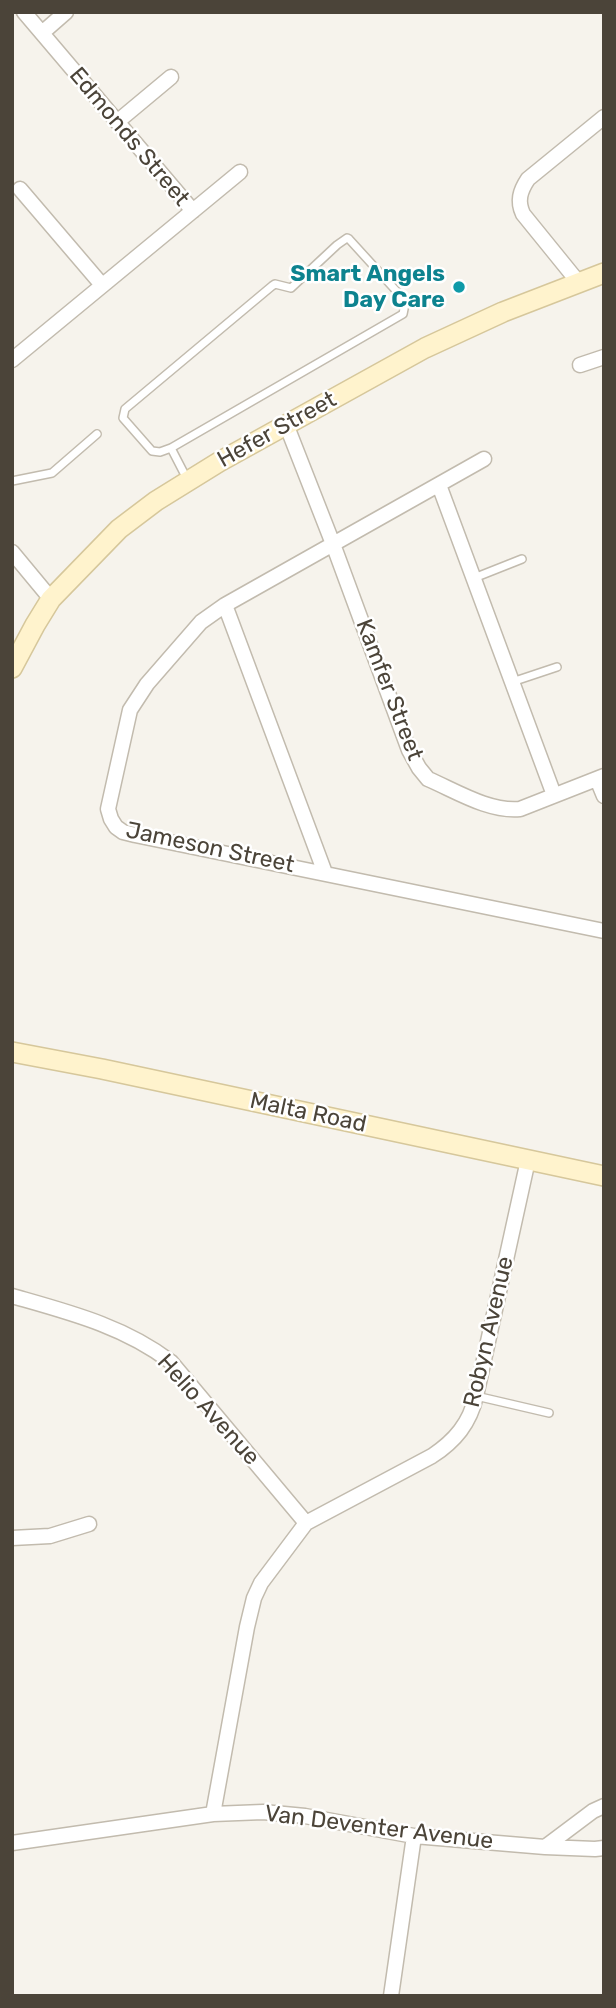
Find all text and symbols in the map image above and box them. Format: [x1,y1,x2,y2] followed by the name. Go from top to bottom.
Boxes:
[63,62,195,212] street label: Edmonds Street
[290,260,445,314] place label: Smart Angels Day Care
[451,279,467,295] marker: Smart Angels Day Care
[213,386,341,474] street label: Hefer Street
[349,616,429,764] street label: Kamfer Street
[123,817,297,879] street label: Jameson Street
[247,1087,369,1139] street label: Malta Road
[458,1254,520,1410] street label: Robyn Avenue
[151,1349,265,1471] street label: Helio Avenue
[263,1800,495,1856] street label: Van Deventer Avenue

